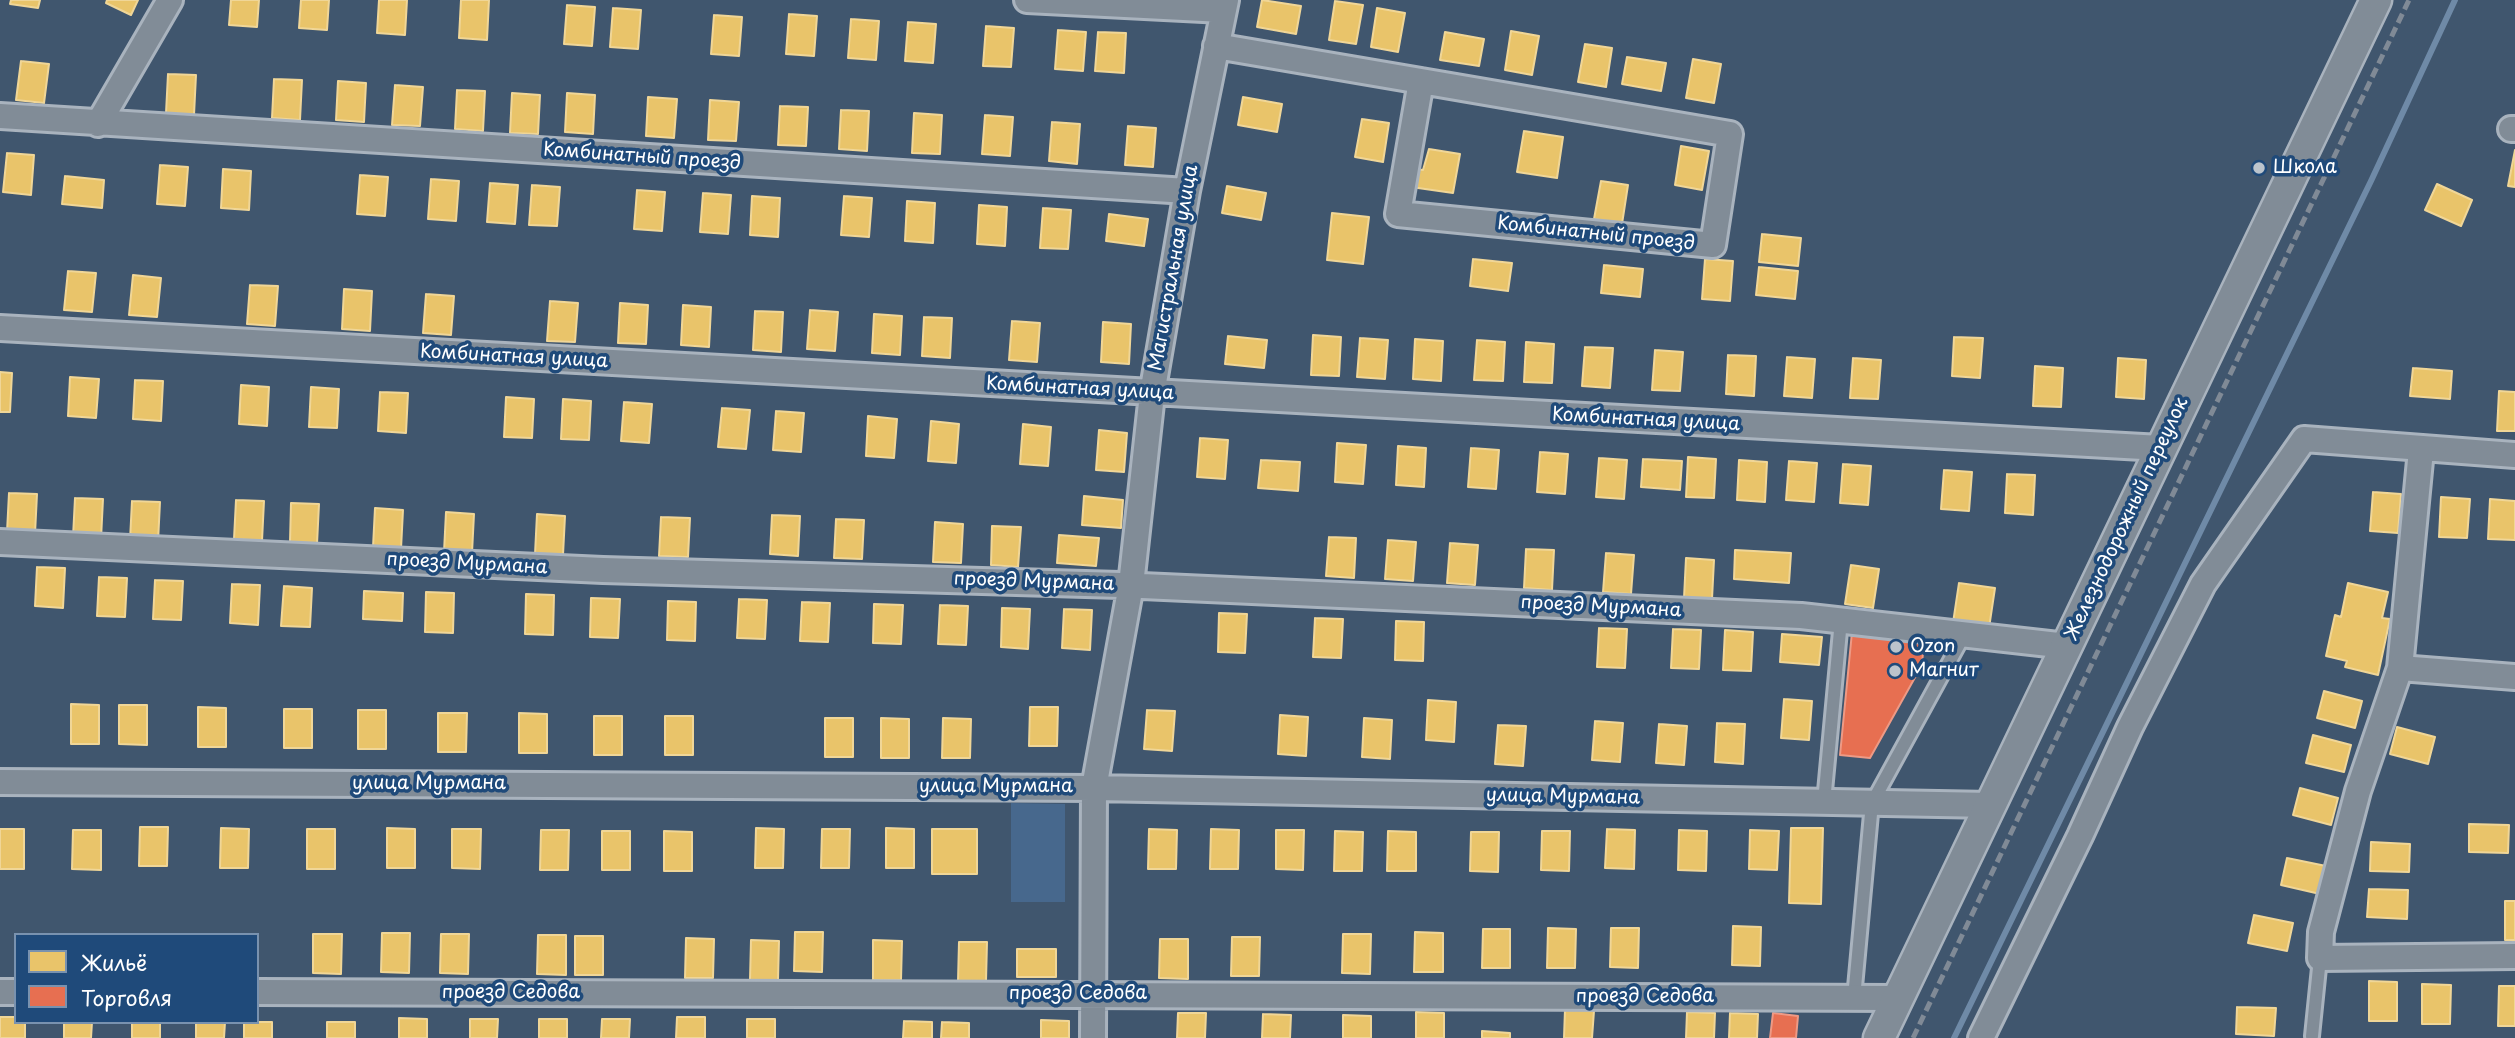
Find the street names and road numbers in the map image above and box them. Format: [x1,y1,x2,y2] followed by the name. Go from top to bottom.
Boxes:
[542,139,742,175] street label: Комбинатный проезд
[1145,163,1203,373] street label: Магистральная улица
[1496,212,1696,256] street label: Комбинатный проезд
[420,341,608,373] street label: Комбинатная улица
[986,373,1174,405] street label: Комбинатная улица
[2060,394,2194,644] street label: Железнодорожный переулок
[1552,404,1740,436] street label: Комбинатная улица
[386,548,548,580] street label: проезд Мурмана
[953,568,1115,596] street label: проезд Мурмана
[1520,591,1682,623] street label: проезд Мурмана
[352,773,506,795] street label: улица Мурмана
[919,776,1073,798] street label: улица Мурмана
[1486,784,1640,810] street label: улица Мурмана
[442,982,580,1004] street label: проезд Седова
[1009,983,1147,1005] street label: проезд Седова
[1576,986,1714,1008] street label: проезд Седова

